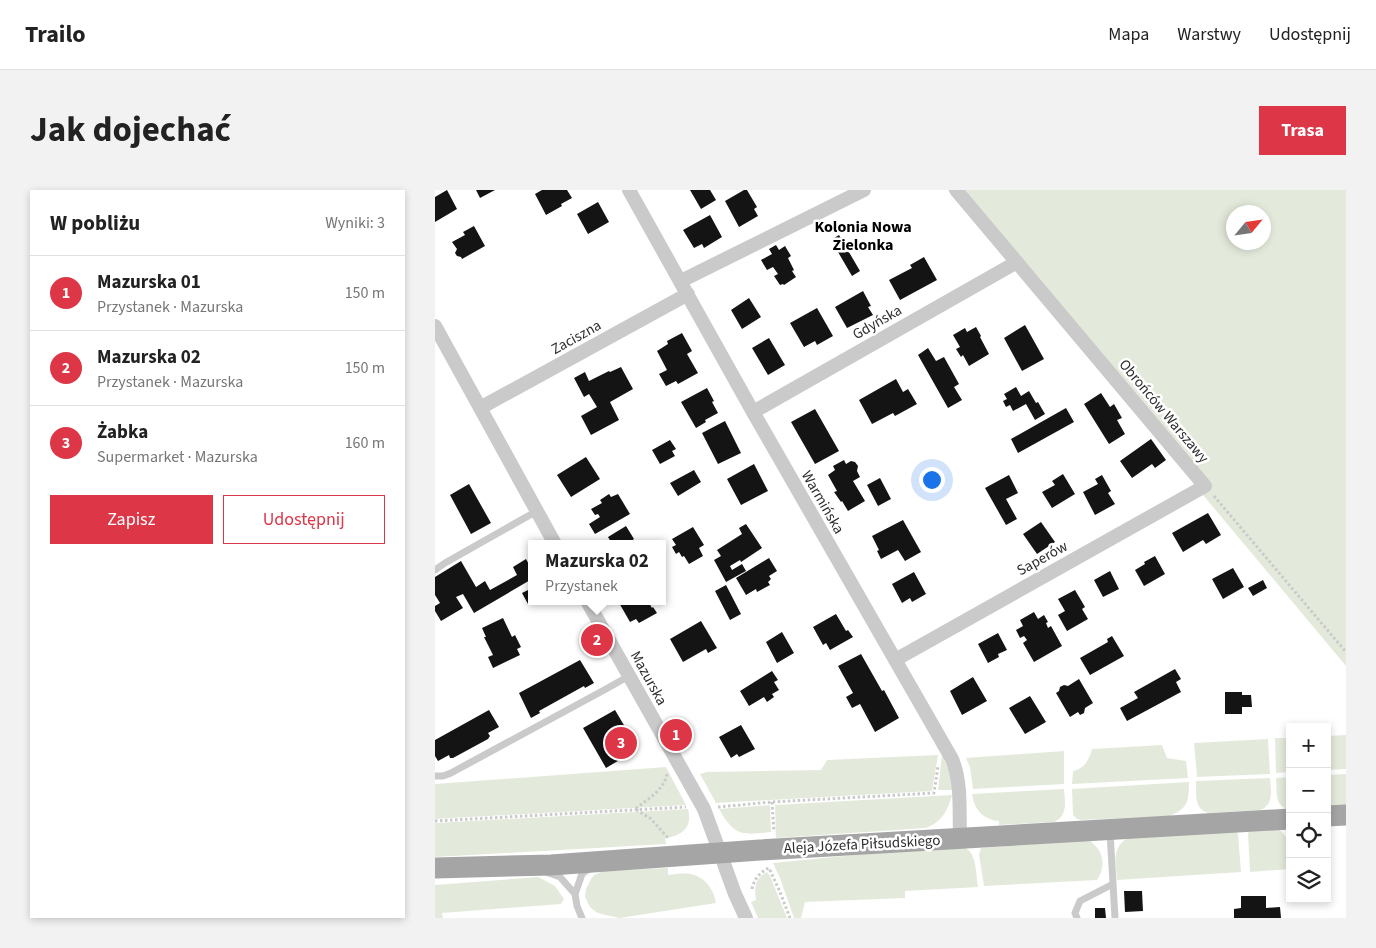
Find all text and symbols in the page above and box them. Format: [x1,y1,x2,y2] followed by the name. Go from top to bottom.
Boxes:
[25,17,86,52] text: Trailo
[1108,22,1149,47] text: Mapa
[1177,22,1241,47] text: Warstwy
[1269,22,1351,47] text: Udostępnij
[30,105,231,155] text: Jak dojechać
[1259,106,1346,155] button: Trasa
[1226,205,1271,250] north arrow
[50,208,140,238] text: W pobliżu
[325,212,385,234] text: Wyniki: 3
[814,216,912,256] district label: Kolonia Nowa Zielonka
[97,269,201,296] text: Mazurska 01
[62,282,70,304] text: 1
[345,282,385,304] text: 150 m
[97,296,243,318] text: Przystanek · Mazurska
[849,300,906,345] street label: Gdyńska
[547,315,605,360] street label: Zaciszna
[97,344,201,371] text: Mazurska 02
[1114,355,1213,468] street label: Obrońców Warszawy
[62,357,70,379] text: 2
[345,357,385,379] text: 150 m
[97,371,243,393] text: Przystanek · Mazurska
[97,419,148,446] text: Żabka
[62,432,70,454] text: 3
[345,432,385,454] text: 160 m
[97,446,258,468] text: Supermarket · Mazurska
[796,467,849,538] street label: Warmińska
[919,467,945,493] your location
[50,495,213,544] button: Zapisz
[223,495,385,544] button: Udostępnij
[1013,536,1072,581] street label: Saperów
[528,540,666,605] popup
[545,548,649,575] text: Mazurska 02
[545,575,618,597] text: Przystanek
[581,621,613,659] pin: 2
[625,647,672,709] street label: Mazurska
[660,716,692,754] pin: 1
[1286,723,1331,903] map controls
[1286,723,1331,768] button: +
[605,724,637,762] pin: 3
[1286,768,1331,813] button: −
[1286,813,1331,858] button: locate
[783,830,941,859] street label: Aleja Józefa Piłsudskiego
[1286,858,1331,903] button: layers

